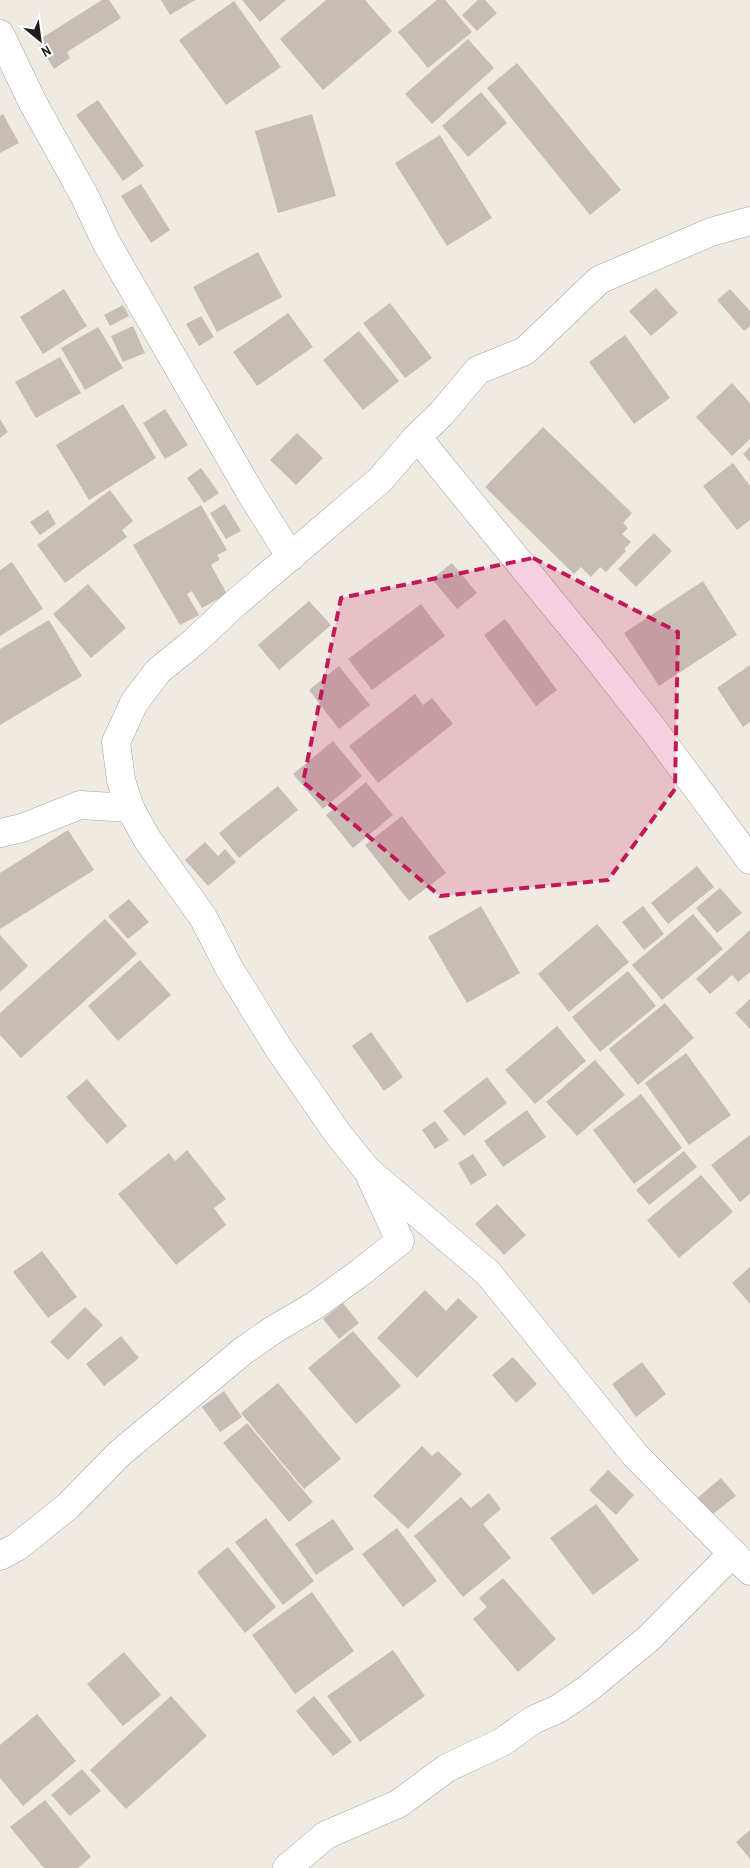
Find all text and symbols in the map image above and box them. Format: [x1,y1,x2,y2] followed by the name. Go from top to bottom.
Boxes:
[15,15,65,65] north arrow
[38,41,54,61] text: N

